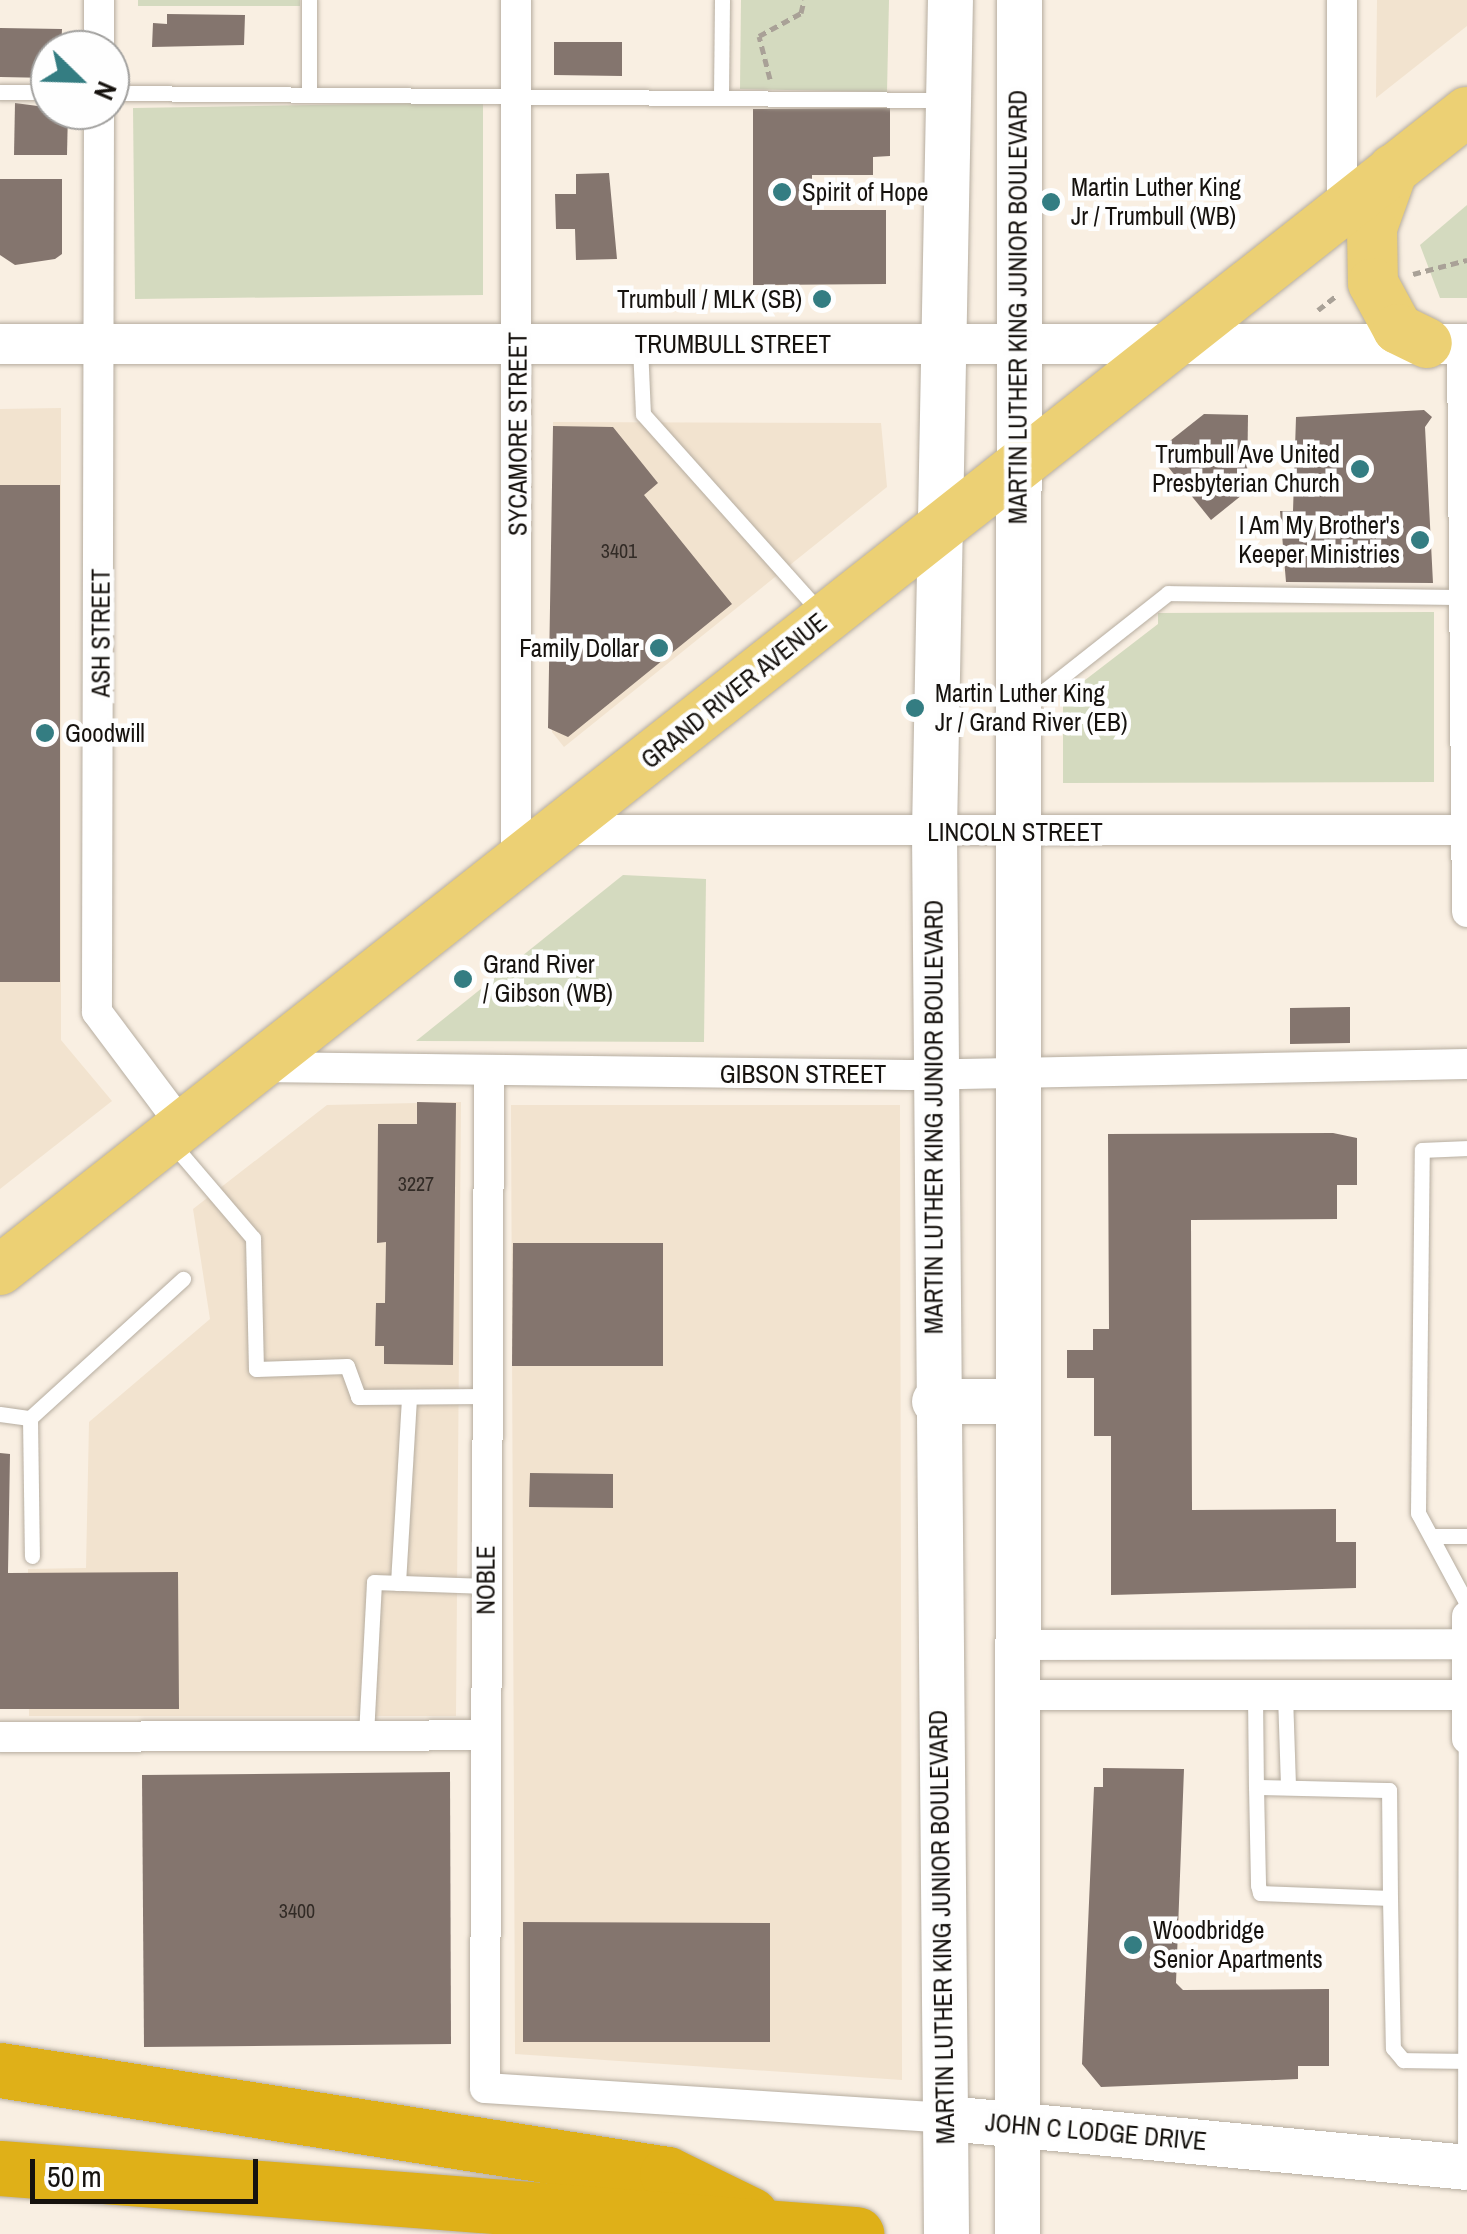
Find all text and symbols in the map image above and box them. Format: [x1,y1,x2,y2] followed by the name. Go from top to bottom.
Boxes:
[30,30,130,130] north arrow
[85,76,127,106] text: N
[1003,90,1033,524] street label: MARTIN LUTHER KING JUNIOR BOULEVARD
[1071,173,1241,232] place label: Martin Luther King Jr / Trumbull (WB)
[802,177,928,207] place label: Spirit of Hope
[771,181,793,203] marker: Spirit of Hope
[1040,191,1062,213] marker: Martin Luther King Jr / Trumbull (WB)
[617,284,802,314] place label: Trumbull / MLK (SB)
[811,288,833,310] marker: Trumbull / MLK (SB)
[634,329,832,359] street label: TRUMBULL STREET
[503,332,533,536] street label: SYCAMORE STREET
[1152,440,1340,499] place label: Trumbull Ave United Presbyterian Church
[1349,458,1371,480] marker: Trumbull Ave United Presbyterian Church
[1238,511,1400,570] place label: I Am My Brother's Keeper Ministries
[1409,529,1431,551] marker: I Am My Brother's Keeper Ministries
[601,538,637,562] house number: 3401
[86,569,116,697] street label: ASH STREET
[635,607,833,775] street label: GRAND RIVER AVENUE
[519,633,639,663] place label: Family Dollar
[648,637,670,659] marker: Family Dollar
[935,679,1128,738] place label: Martin Luther King Jr / Grand River (EB)
[904,697,926,719] marker: Martin Luther King Jr / Grand River (EB)
[65,718,145,748] place label: Goodwill
[34,722,56,744] marker: Goodwill
[927,817,1103,847] street label: LINCOLN STREET
[919,900,949,1334] street label: MARTIN LUTHER KING JUNIOR BOULEVARD
[483,950,613,1009] place label: Grand River / Gibson (WB)
[452,968,474,990] marker: Grand River / Gibson (WB)
[720,1059,886,1089] street label: GIBSON STREET
[398,1171,434,1195] house number: 3227
[471,1545,501,1615] street label: NOBLE
[923,1710,961,2144] street label: MARTIN LUTHER KING JUNIOR BOULEVARD
[279,1898,315,1922] house number: 3400
[1153,1916,1324,1975] place label: Woodbridge Senior Apartments
[1122,1934,1144,1956] marker: Woodbridge Senior Apartments
[984,2107,1208,2157] street label: JOHN C LODGE DRIVE
[35,2139,262,2201] scale bar
[47,2156,102,2196] text: 50 m

